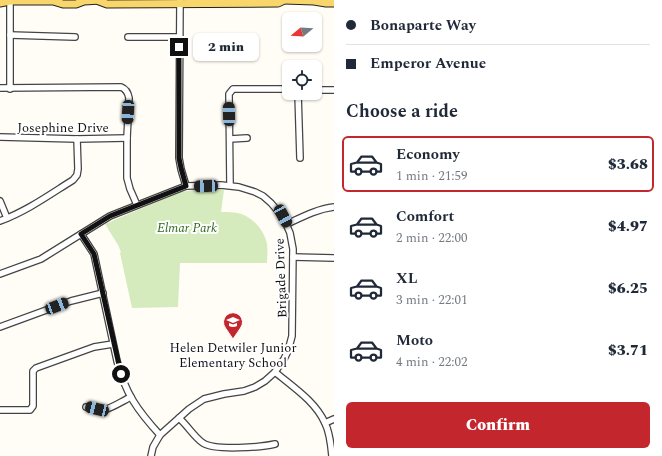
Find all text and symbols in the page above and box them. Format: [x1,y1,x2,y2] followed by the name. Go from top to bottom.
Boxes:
[282,12,322,52] north arrow
[282,12,322,100] map controls
[370,14,476,37] text: Bonaparte Way
[193,33,259,61] callout: 2 min
[208,37,244,57] text: 2 min
[170,38,188,56] route end
[370,52,486,75] text: Emperor Avenue
[282,60,322,100] button: locate
[346,98,458,125] text: Choose a ride
[121,100,135,124] car
[223,102,235,126] car
[17,118,109,138] street label: Josephine Drive
[396,143,460,166] text: Economy
[348,146,384,182] icon: car
[608,153,648,176] text: $3.68
[396,166,468,186] text: 1 min · 21:59
[194,180,218,192] car
[272,203,294,229] car
[396,205,454,228] text: Comfort
[348,208,384,244] icon: car
[608,215,648,238] text: $4.97
[157,218,217,238] park label: Elmar Park
[396,228,468,248] text: 2 min · 22:00
[270,238,292,318] street label: Brigade Drive
[396,267,417,290] text: XL
[348,270,384,306] icon: car
[608,277,648,300] text: $6.25
[396,290,468,310] text: 3 min · 22:01
[44,296,70,316] car
[222,311,244,339] school or university icon: Helen Detwiler Junior Elementary School
[396,329,433,352] text: Moto
[348,332,384,368] icon: car
[169,338,297,373] place label: Helen Detwiler Junior Elementary School
[608,339,648,362] text: $3.71
[396,352,468,372] text: 4 min · 22:02
[112,365,130,383] route start
[84,400,110,418] car
[346,402,650,448] button: Confirm

